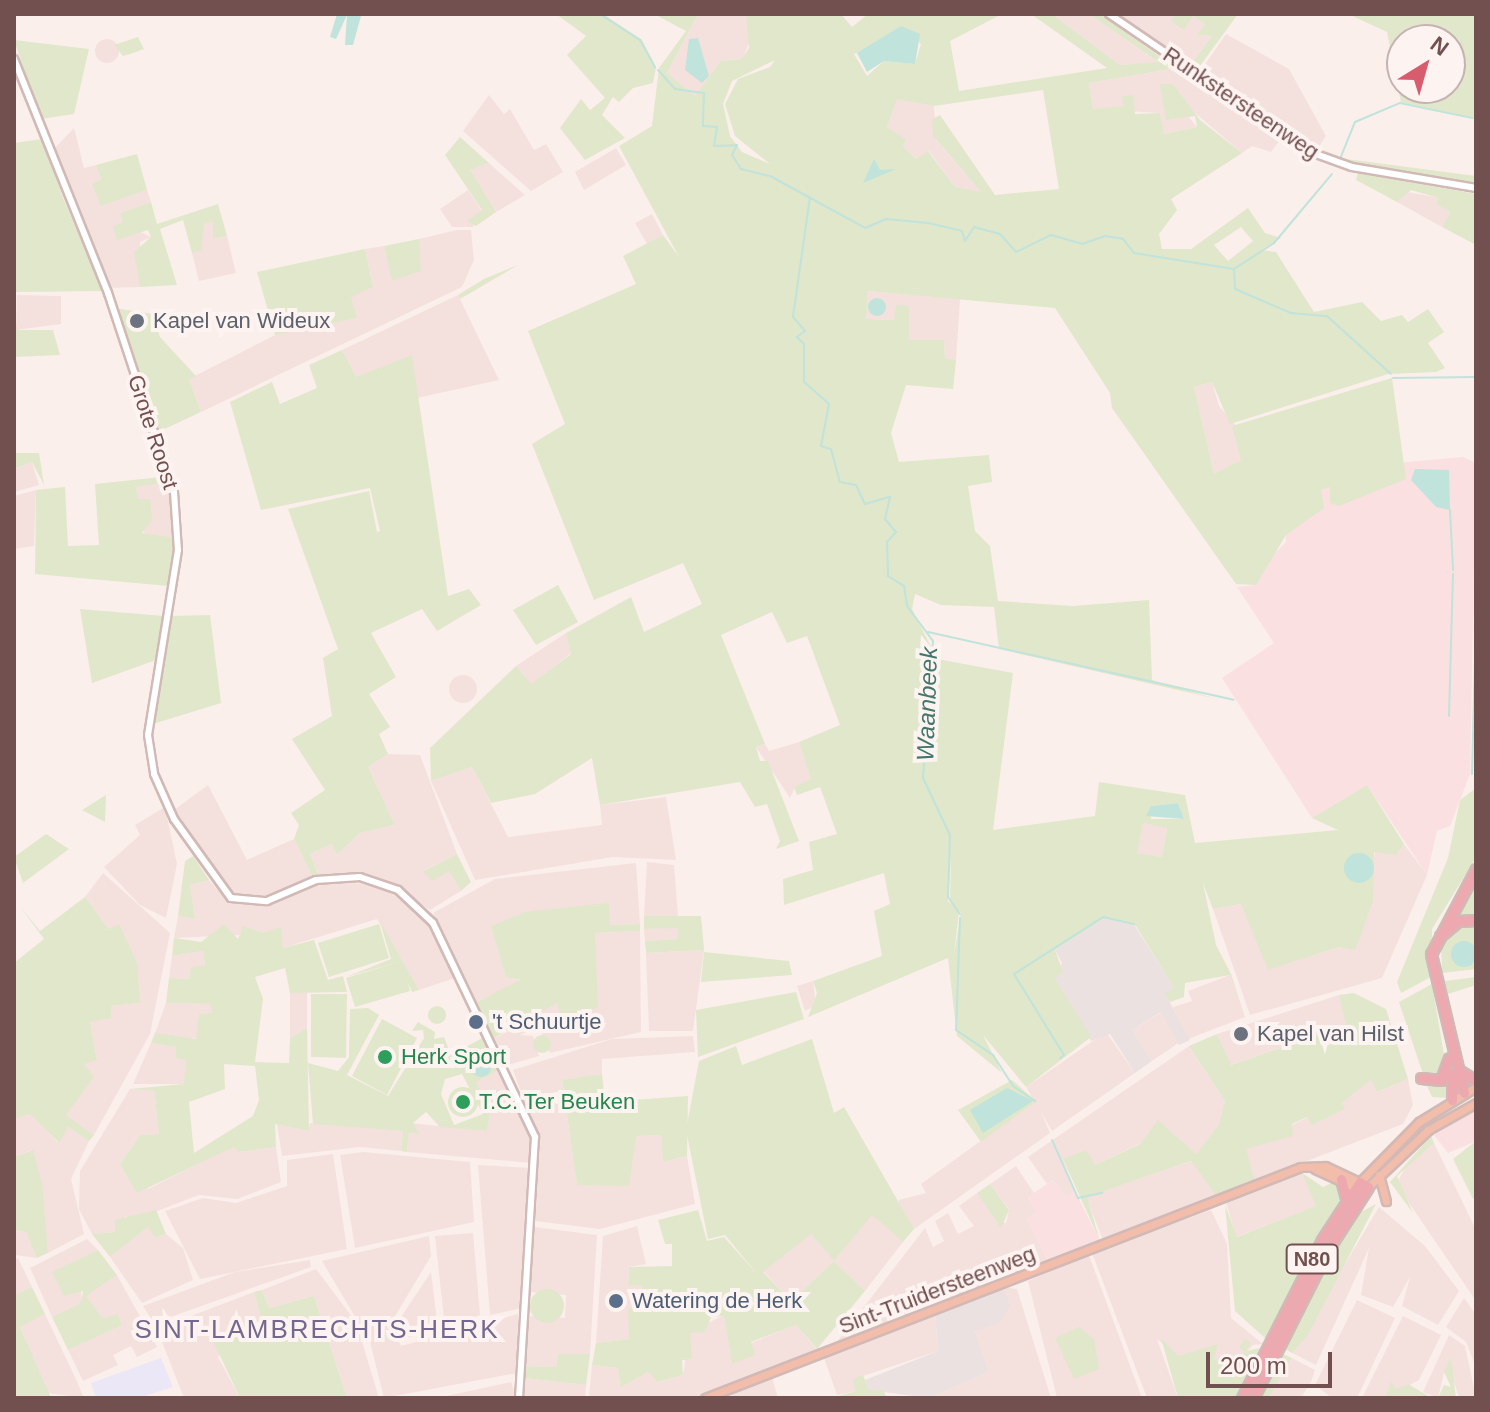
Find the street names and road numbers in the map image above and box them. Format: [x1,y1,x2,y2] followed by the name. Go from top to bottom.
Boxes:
[1158,41,1324,165] street label: Runkstersteenweg
[122,372,184,492] street label: Grote Roost
[835,1240,1039,1340] street label: Sint-Truidersteenweg
[1284,1243,1340,1275] road number: N80

